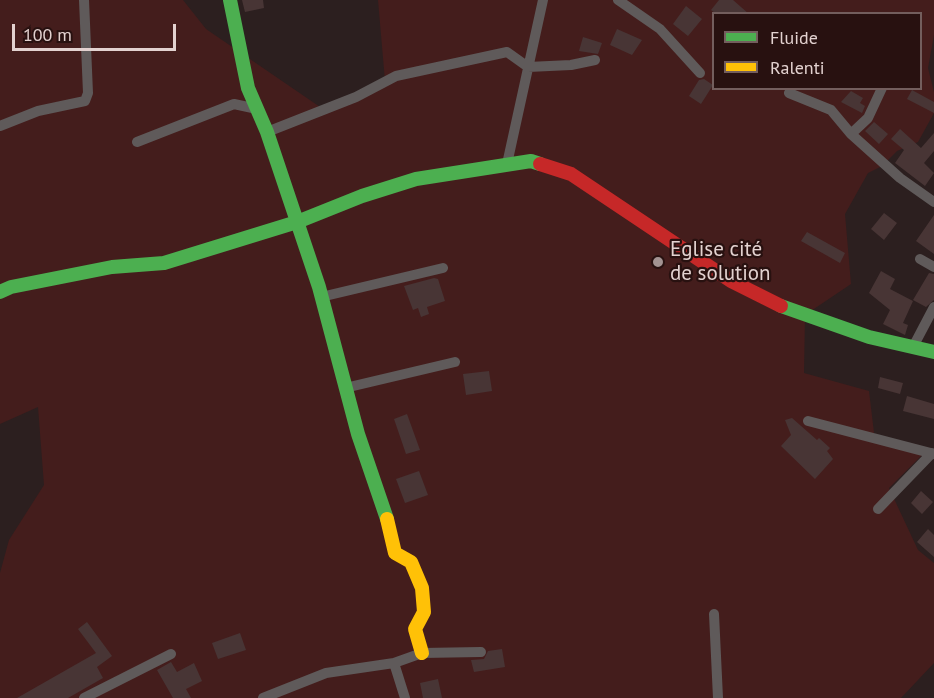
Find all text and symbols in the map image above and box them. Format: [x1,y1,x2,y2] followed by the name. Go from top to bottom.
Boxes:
[15,12,178,50] scale bar
[712,12,922,90] legend
[23,23,72,46] text: 100 m
[770,26,818,49] text: Fluide
[770,56,825,79] text: Ralenti
[670,237,771,287] place label: Eglise cité de solution
[651,255,665,269] marker: Eglise cité de solution

